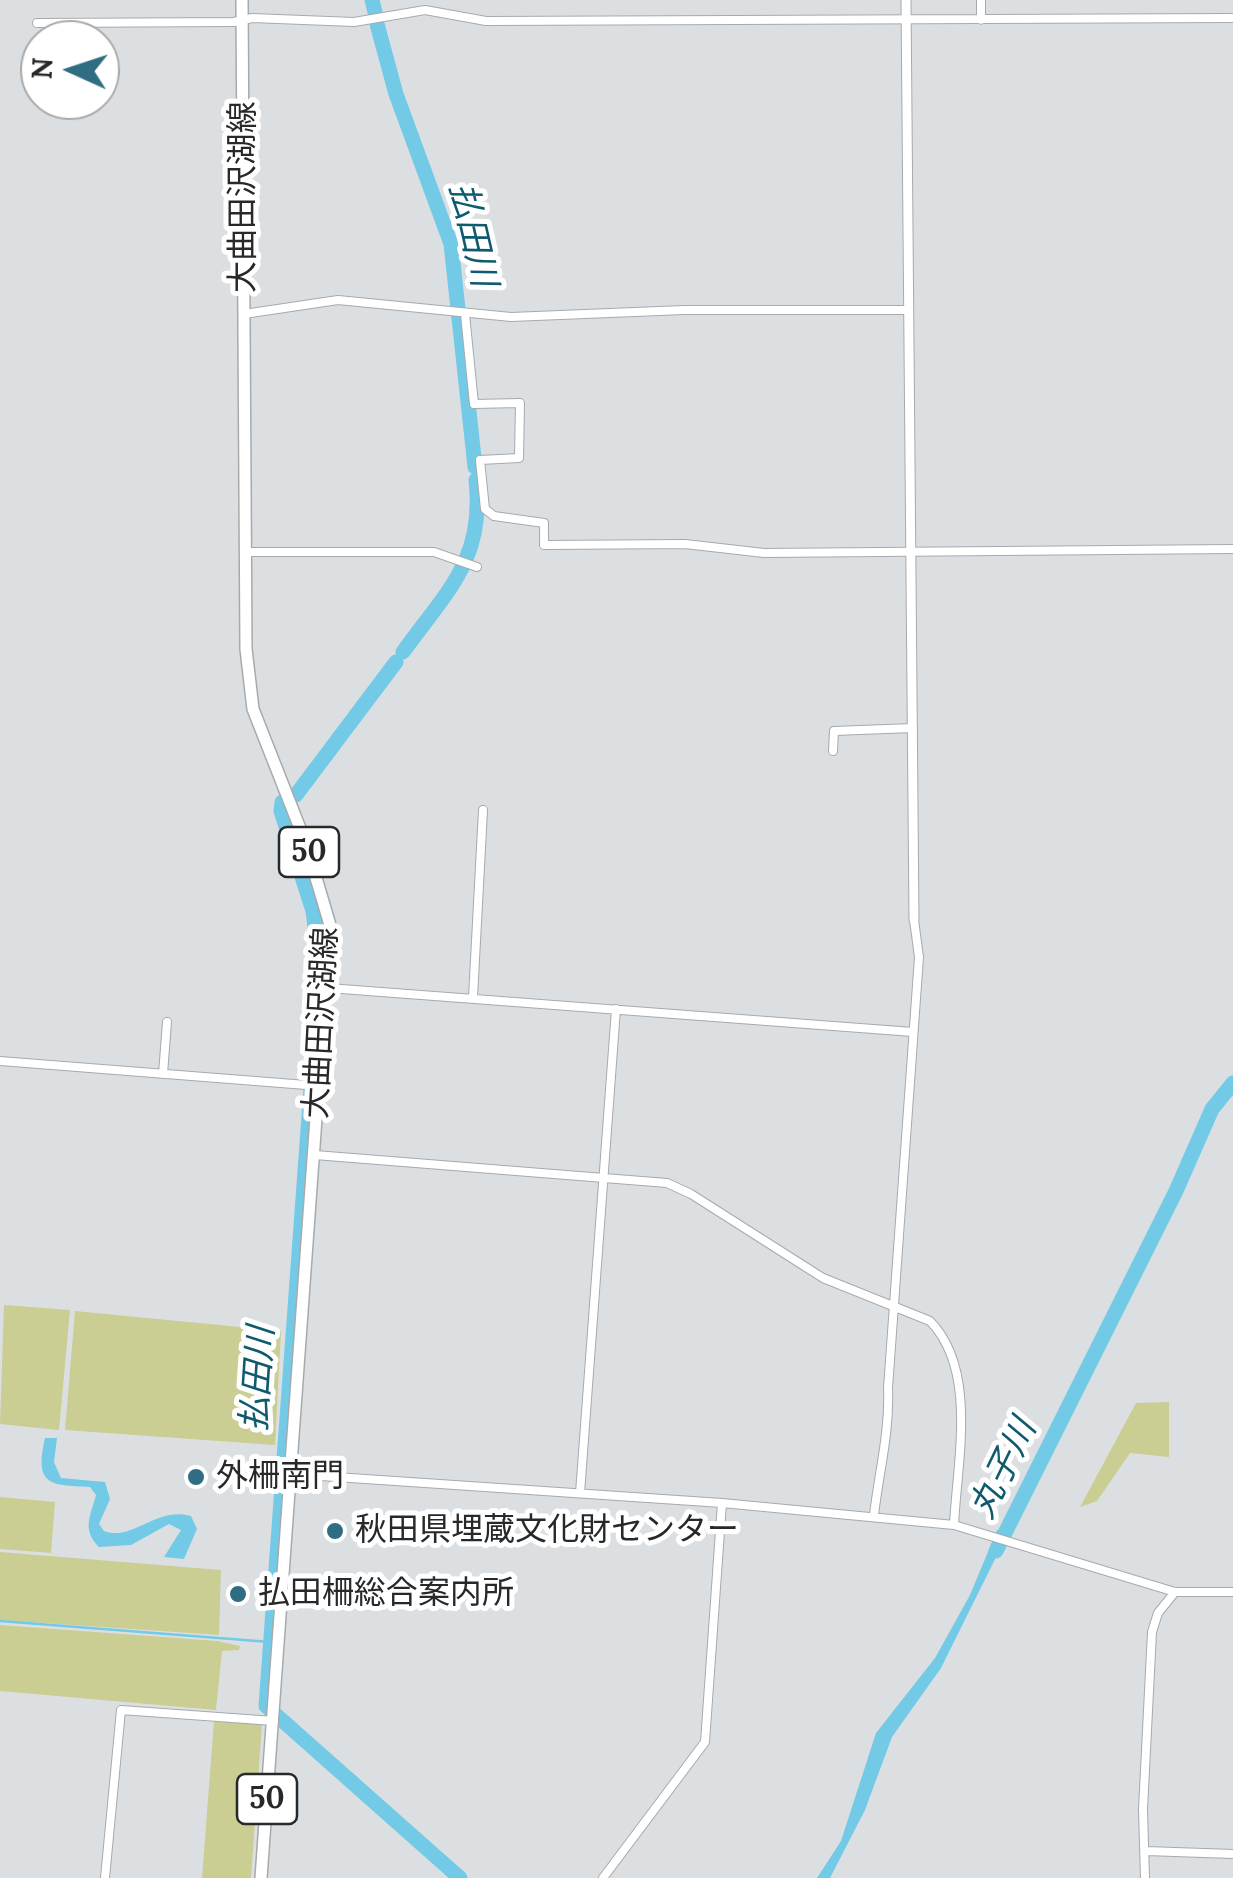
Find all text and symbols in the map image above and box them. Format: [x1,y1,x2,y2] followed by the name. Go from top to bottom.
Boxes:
[20,20,120,120] north arrow
[23,57,61,80] text: N
[225,101,263,293] street label: 大曲田沢湖線
[440,179,504,291] water label: 払田川
[279,827,339,877] road number: 50
[298,926,346,1120] street label: 大曲田沢湖線
[234,1325,284,1433] water label: 払田川
[962,1413,1046,1525] water label: 丸子川
[216,1458,344,1496] place label: 外柵南門
[185,1466,207,1488] marker: 外柵南門
[355,1512,739,1550] place label: 秋田県埋蔵文化財センター
[324,1520,346,1542] marker: 秋田県埋蔵文化財センター
[258,1575,514,1613] place label: 払田柵総合案内所
[227,1583,249,1605] marker: 払田柵総合案内所
[237,1774,297,1824] road number: 50

